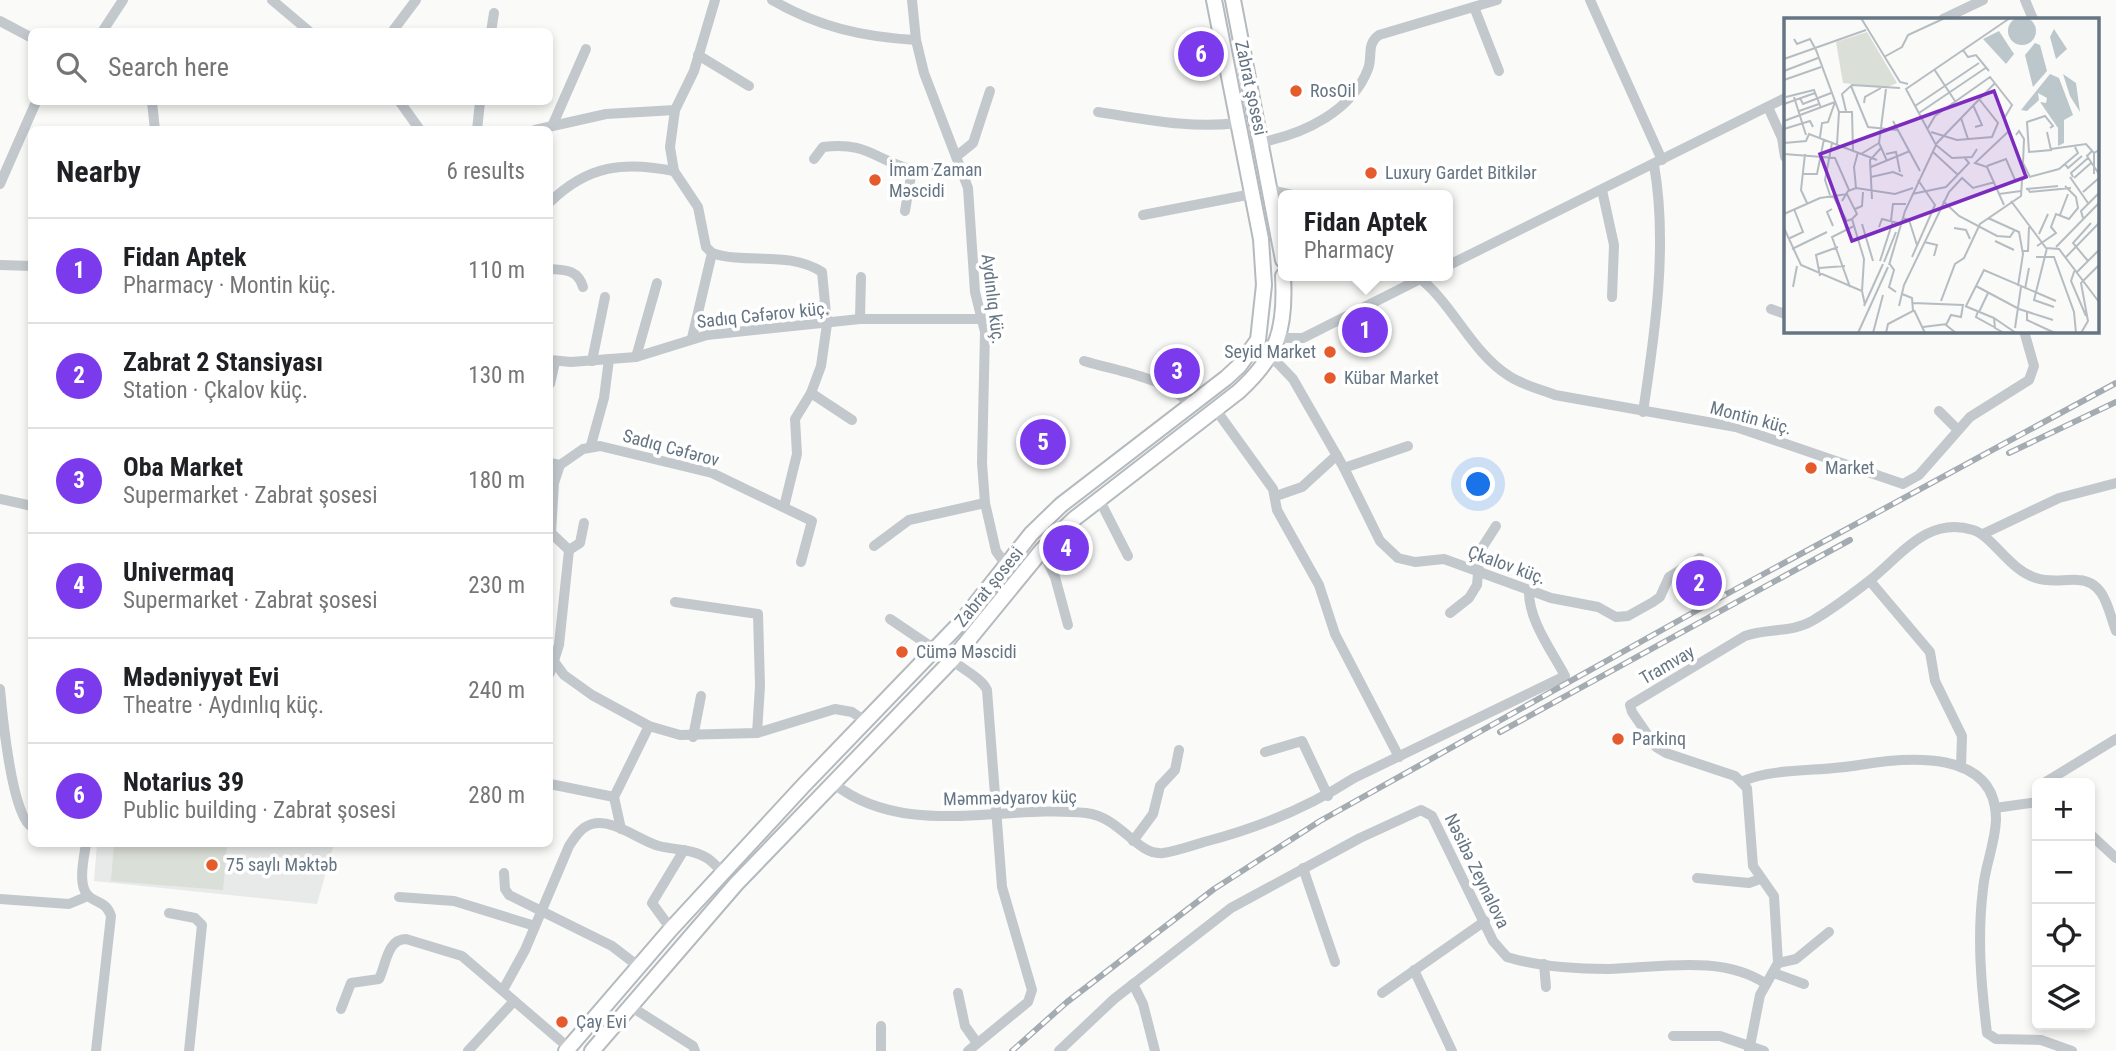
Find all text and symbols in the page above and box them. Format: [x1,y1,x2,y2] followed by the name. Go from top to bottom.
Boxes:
[1784,18,2098,332] inset map
[28,28,553,105] search box
[1178,28,1224,80] pin: 6
[1231,39,1272,137] street label: Zabrat şosesi
[52,48,90,86] icon: search
[108,52,229,82] text: Search here
[1310,80,1356,101] place label: RosOil
[1288,83,1304,99] marker: RosOil
[56,154,141,189] text: Nearby
[447,158,525,185] text: 6 results
[889,159,982,201] place label: İmam Zaman Məscidi
[1385,162,1537,183] place label: Luxury Gardet Bitkilər
[1363,165,1379,181] marker: Luxury Gardet Bitkilər
[867,172,883,188] marker: İmam Zaman Məscidi
[1278,190,1453,281] popup
[1304,207,1427,237] text: Fidan Aptek
[1304,237,1394,264] text: Pharmacy
[123,242,247,272] text: Fidan Aptek
[978,253,1009,345] street label: Aydınlıq küç.
[73,257,85,284] text: 1
[468,257,525,284] text: 110 m
[123,272,336,299] text: Pharmacy · Montin küç.
[696,297,830,332] street label: Sadıq Cəfərov küç.
[1342,304,1388,356] pin: 1
[1224,341,1316,362] place label: Seyid Market
[1322,344,1338,360] marker: Seyid Market
[1154,345,1200,397] pin: 3
[123,347,323,377] text: Zabrat 2 Stansiyası
[73,362,85,389] text: 2
[468,362,525,389] text: 130 m
[1344,367,1439,388] place label: Kübar Market
[1322,370,1338,386] marker: Kübar Market
[123,377,308,404] text: Station · Çkalov küç.
[1708,397,1794,438] street label: Montin küç.
[1020,416,1066,468] pin: 5
[621,425,722,471] street label: Sadıq Cəfərov
[123,452,243,482] text: Oba Market
[1825,457,1874,478] place label: Market
[1803,460,1819,476] marker: Market
[73,467,85,494] text: 3
[468,467,525,494] text: 180 m
[1461,467,1495,501] your location
[123,482,378,509] text: Supermarket · Zabrat şosesi
[1043,522,1089,574] pin: 4
[1465,541,1549,588] street label: Çkalov küç.
[950,543,1027,631] street label: Zabrat şosesi
[123,557,234,587] text: Univermaq
[1676,557,1722,609] pin: 2
[73,572,85,599] text: 4
[468,572,525,599] text: 230 m
[123,587,378,614] text: Supermarket · Zabrat şosesi
[1636,640,1698,689] street label: Tramvay
[916,641,1017,662] place label: Cümə Məscidi
[894,644,910,660] marker: Cümə Məscidi
[123,662,279,692] text: Mədəniyyət Evi
[73,677,85,704] text: 5
[468,677,525,704] text: 240 m
[123,692,324,719] text: Theatre · Aydınlıq küç.
[1632,728,1686,749] place label: Parkinq
[1610,731,1626,747] marker: Parkinq
[123,767,244,797] text: Notarius 39
[2032,778,2095,1030] map controls
[2032,778,2095,841] button: +
[73,782,85,809] text: 6
[468,782,525,809] text: 280 m
[943,786,1077,809] street label: Məmmədyarov küç
[123,797,396,824] text: Public building · Zabrat şosesi
[1441,810,1514,932] street label: Nəsibə Zeynalova
[2032,841,2095,904] button: −
[226,854,337,875] place label: 75 saylı Məktəb
[204,857,220,873] marker: 75 saylı Məktəb
[2032,904,2095,967] button: locate
[2032,967,2095,1030] button: layers
[576,1011,627,1032] place label: Çay Evi
[554,1014,570,1030] marker: Çay Evi

